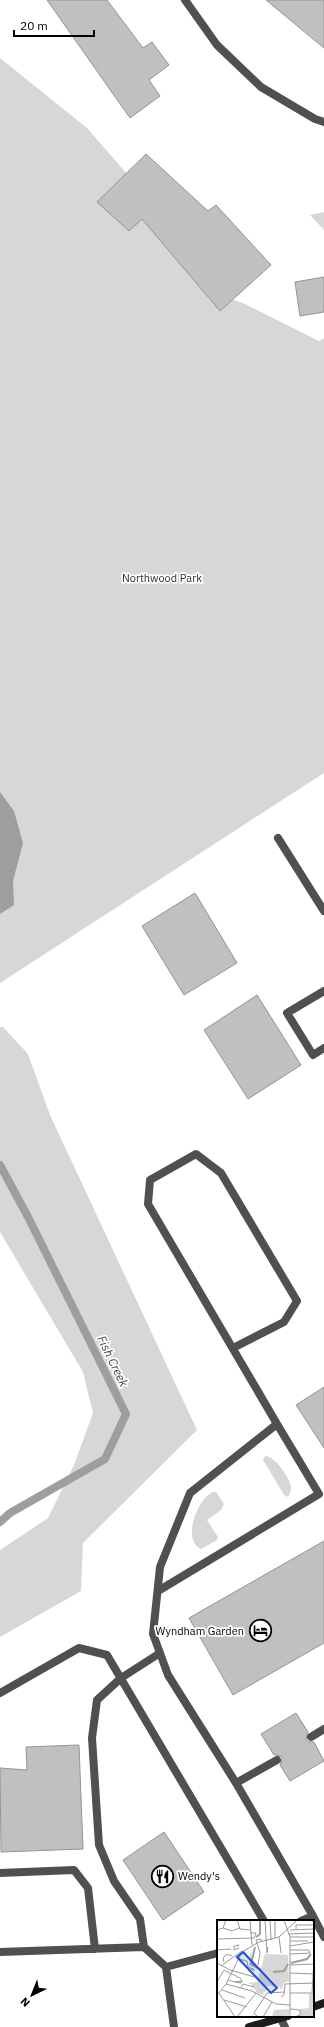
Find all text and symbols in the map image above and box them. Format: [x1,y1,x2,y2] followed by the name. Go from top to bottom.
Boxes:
[14,12,94,38] scale bar
[20,18,48,33] text: 20 m
[122,571,202,585] park label: Northwood Park
[94,1333,132,1390] water label: Fish Creek
[247,1618,273,1644] hotel icon: Wyndham Garden
[156,1624,244,1638] place label: Wyndham Garden
[150,1863,176,1889] restaurant icon: Wendy's
[178,1869,220,1883] place label: Wendy's
[217,1920,314,2017] inset map
[12,1975,52,2015] north arrow
[17,1994,33,2010] text: N

